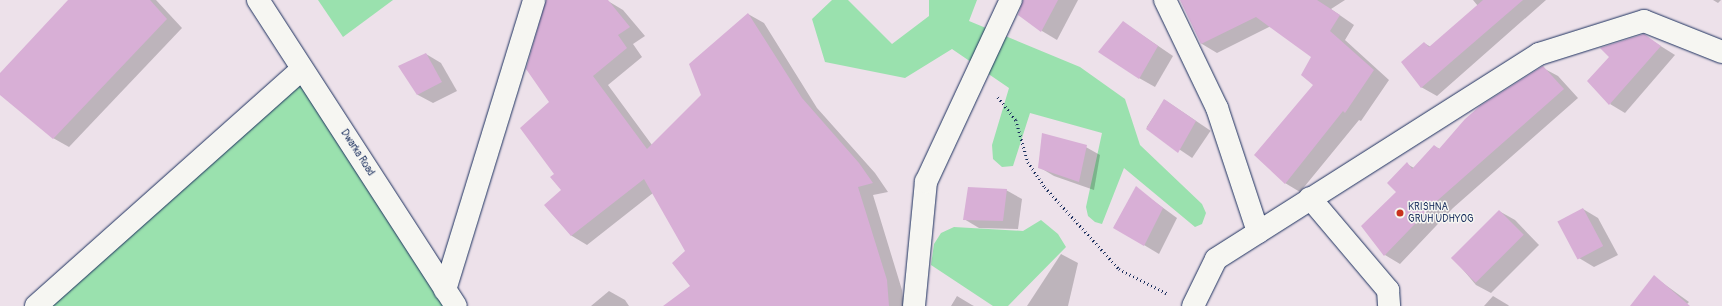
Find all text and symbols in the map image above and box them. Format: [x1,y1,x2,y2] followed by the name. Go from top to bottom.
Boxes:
[338,128,376,178] street label: Dwarka Road
[1408,201,1474,224] place label: KRISHNA GRUH UDHYOG
[1395,208,1405,218] marker: KRISHNA GRUH UDHYOG

